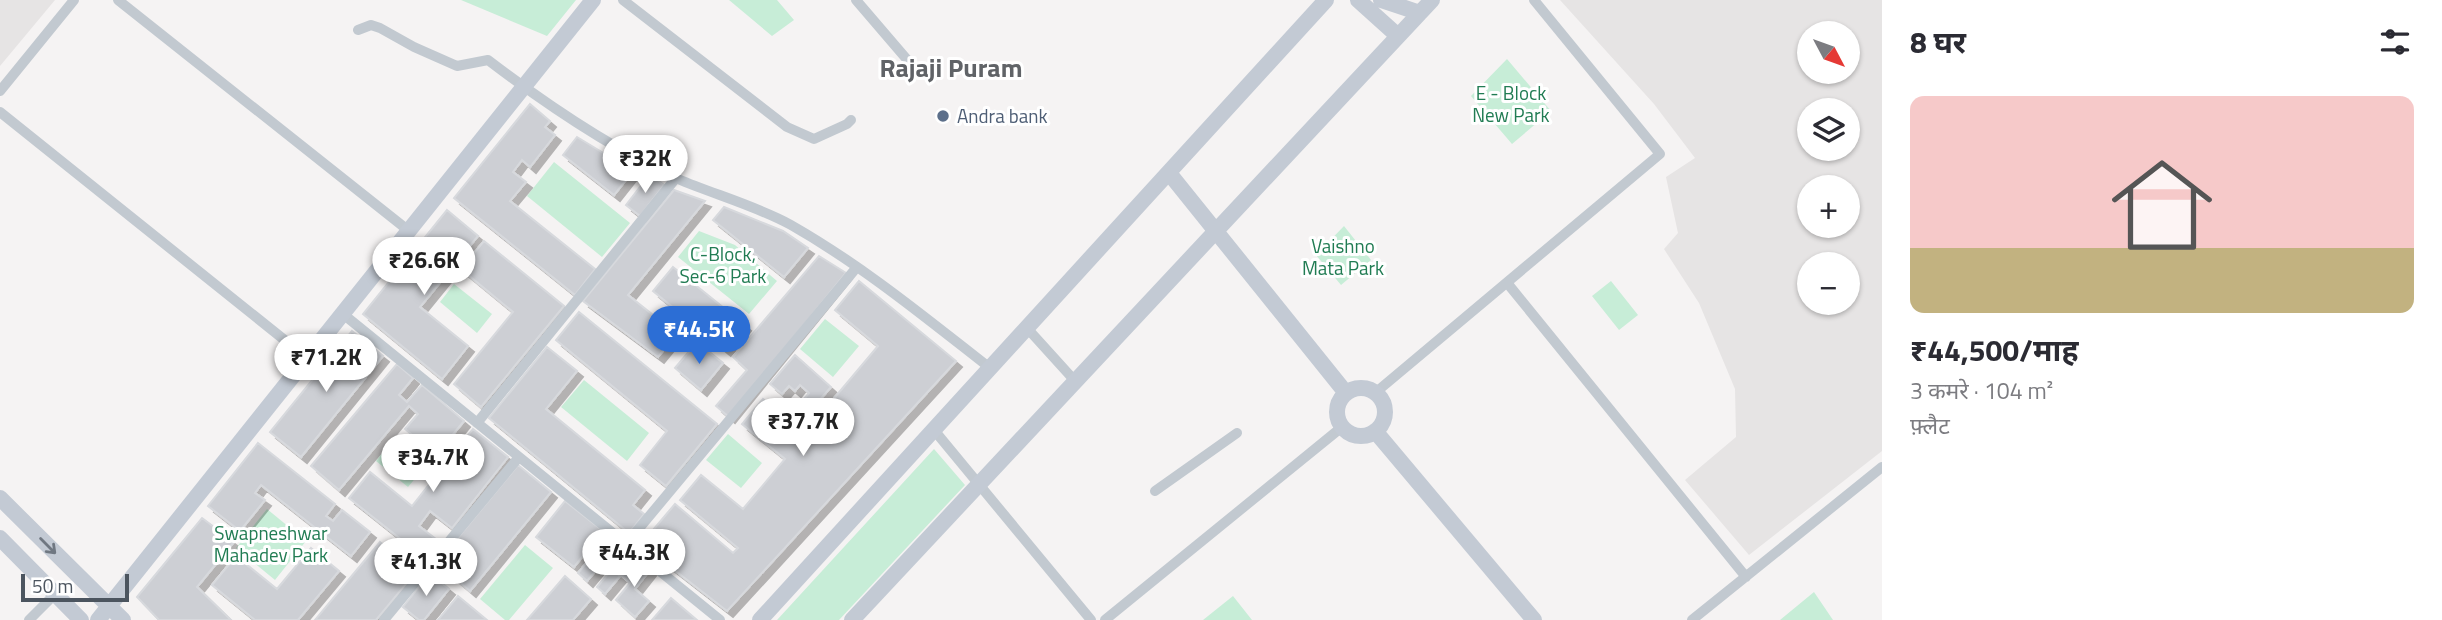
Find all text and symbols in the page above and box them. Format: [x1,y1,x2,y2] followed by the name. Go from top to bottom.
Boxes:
[1910,19,1966,65] text: 8 घर
[1797,21,1860,84] north arrow
[1797,21,1860,315] map controls
[2376,23,2414,61] icon: filters
[880,48,1022,87] district label: Rajaji Puram
[1472,78,1550,129] park label: E - Block New Park
[1797,98,1860,161] button: layers
[957,101,1048,130] place label: Andra bank
[935,108,951,124] marker: Andra bank
[604,136,686,195] pin: ₹32K
[619,140,671,175] text: ₹32K
[2099,142,2225,268] icon: home
[1797,175,1860,238] button: +
[1302,231,1384,282] park label: Vaishno Mata Park
[367,238,481,297] pin: ₹26.6K
[680,239,766,290] park label: C-Block, Sec-6 Park
[388,242,460,277] text: ₹26.6K
[1797,252,1860,315] button: −
[642,306,756,366] pin: ₹44.5K
[663,311,735,346] text: ₹44.5K
[1910,327,2078,373] text: ₹44,500/माह
[269,334,383,394] pin: ₹71.2K
[290,339,362,374] text: ₹71.2K
[1910,373,2053,408] text: 3 कमरे · 104 m²
[746,398,860,458] pin: ₹37.7K
[767,403,839,438] text: ₹37.7K
[1910,408,1950,443] text: फ़्लैट
[376,434,490,494] pin: ₹34.7K
[397,439,469,474] text: ₹34.7K
[214,518,328,569] park label: Swapneshwar Mahadev Park
[577,530,691,589] pin: ₹44.3K
[598,534,670,569] text: ₹44.3K
[40,538,57,555] one-way arrow
[369,538,483,598] pin: ₹41.3K
[390,543,462,578] text: ₹41.3K
[21,571,130,603] scale bar
[32,571,73,600] text: 50 m

